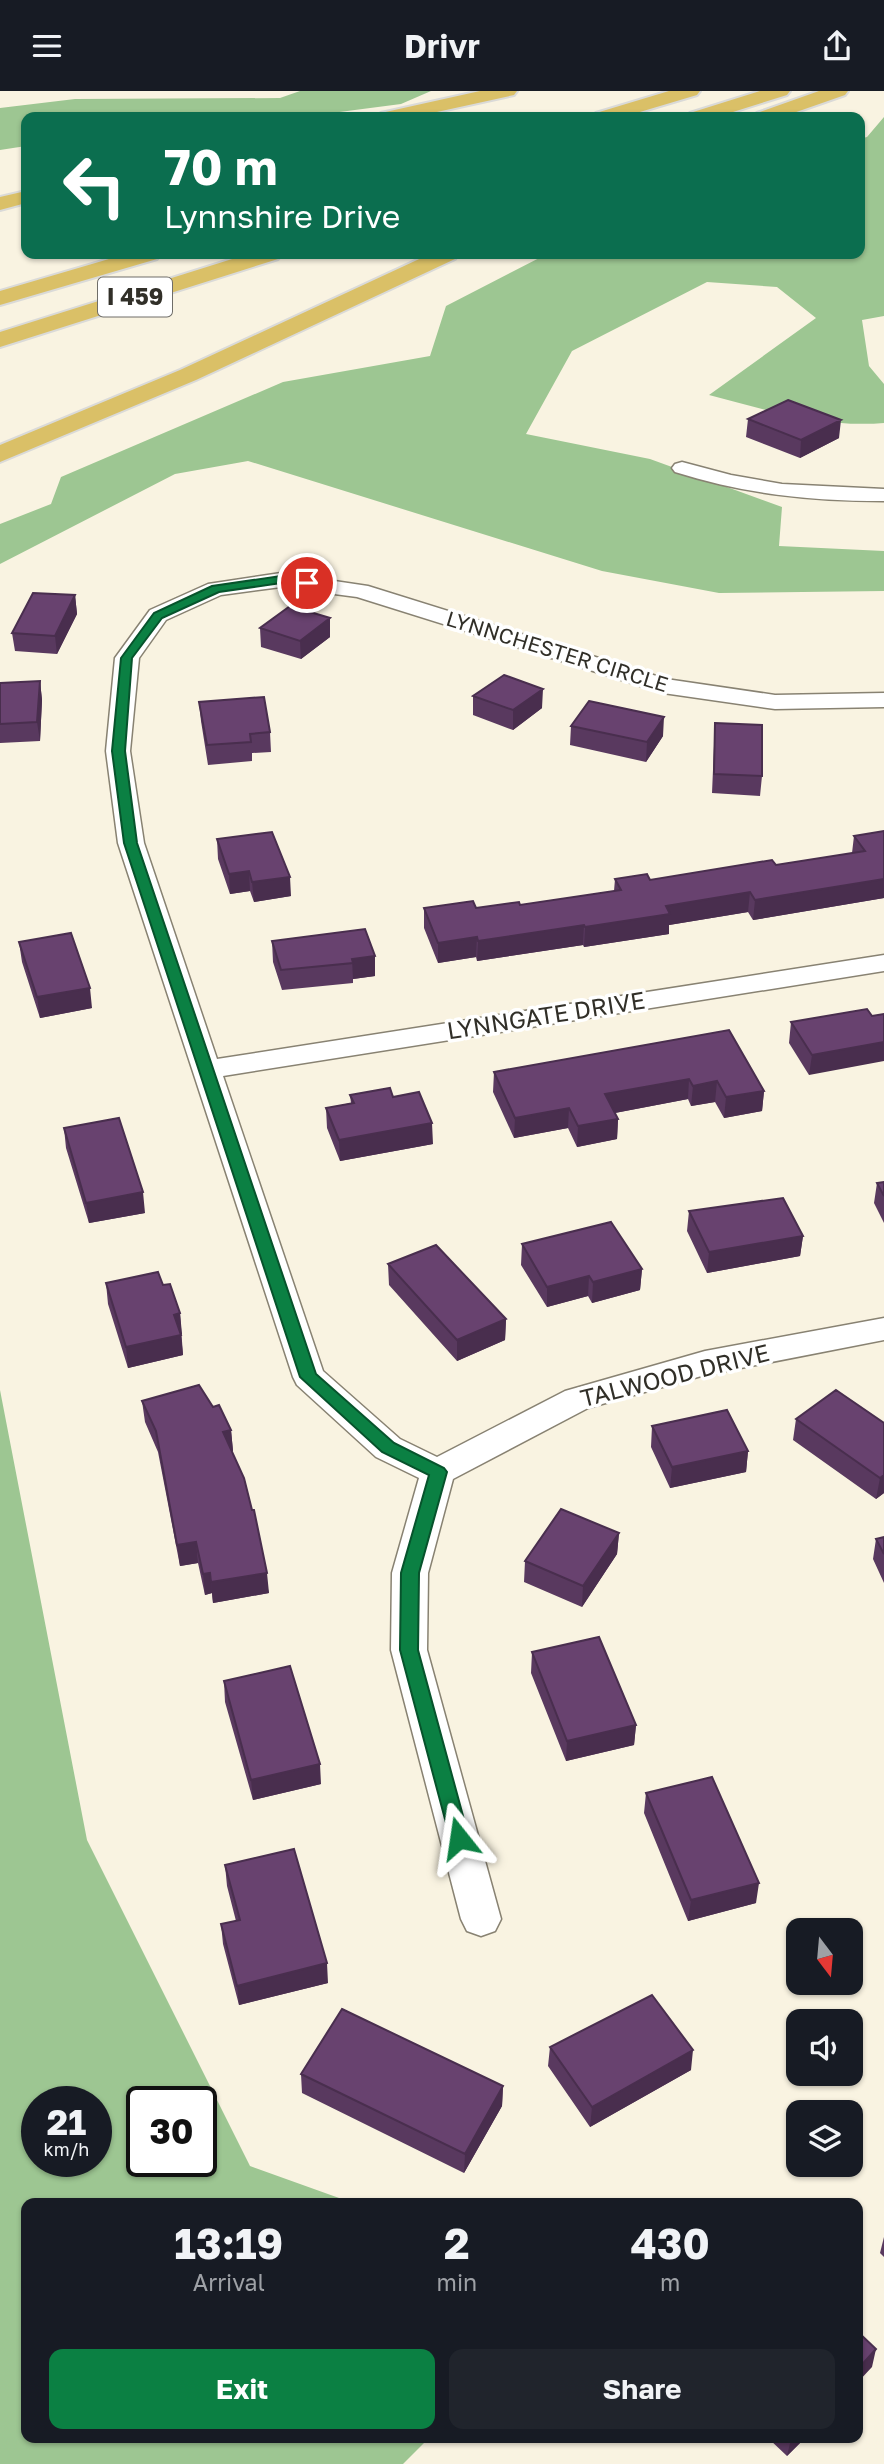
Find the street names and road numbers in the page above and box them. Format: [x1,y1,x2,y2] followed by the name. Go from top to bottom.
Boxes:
[98,277,172,317] road number: I 459
[443,605,671,697] street label: LYNNCHESTER CIRCLE
[445,985,647,1044] street label: LYNNGATE DRIVE
[577,1337,772,1412] street label: TALWOOD DRIVE

